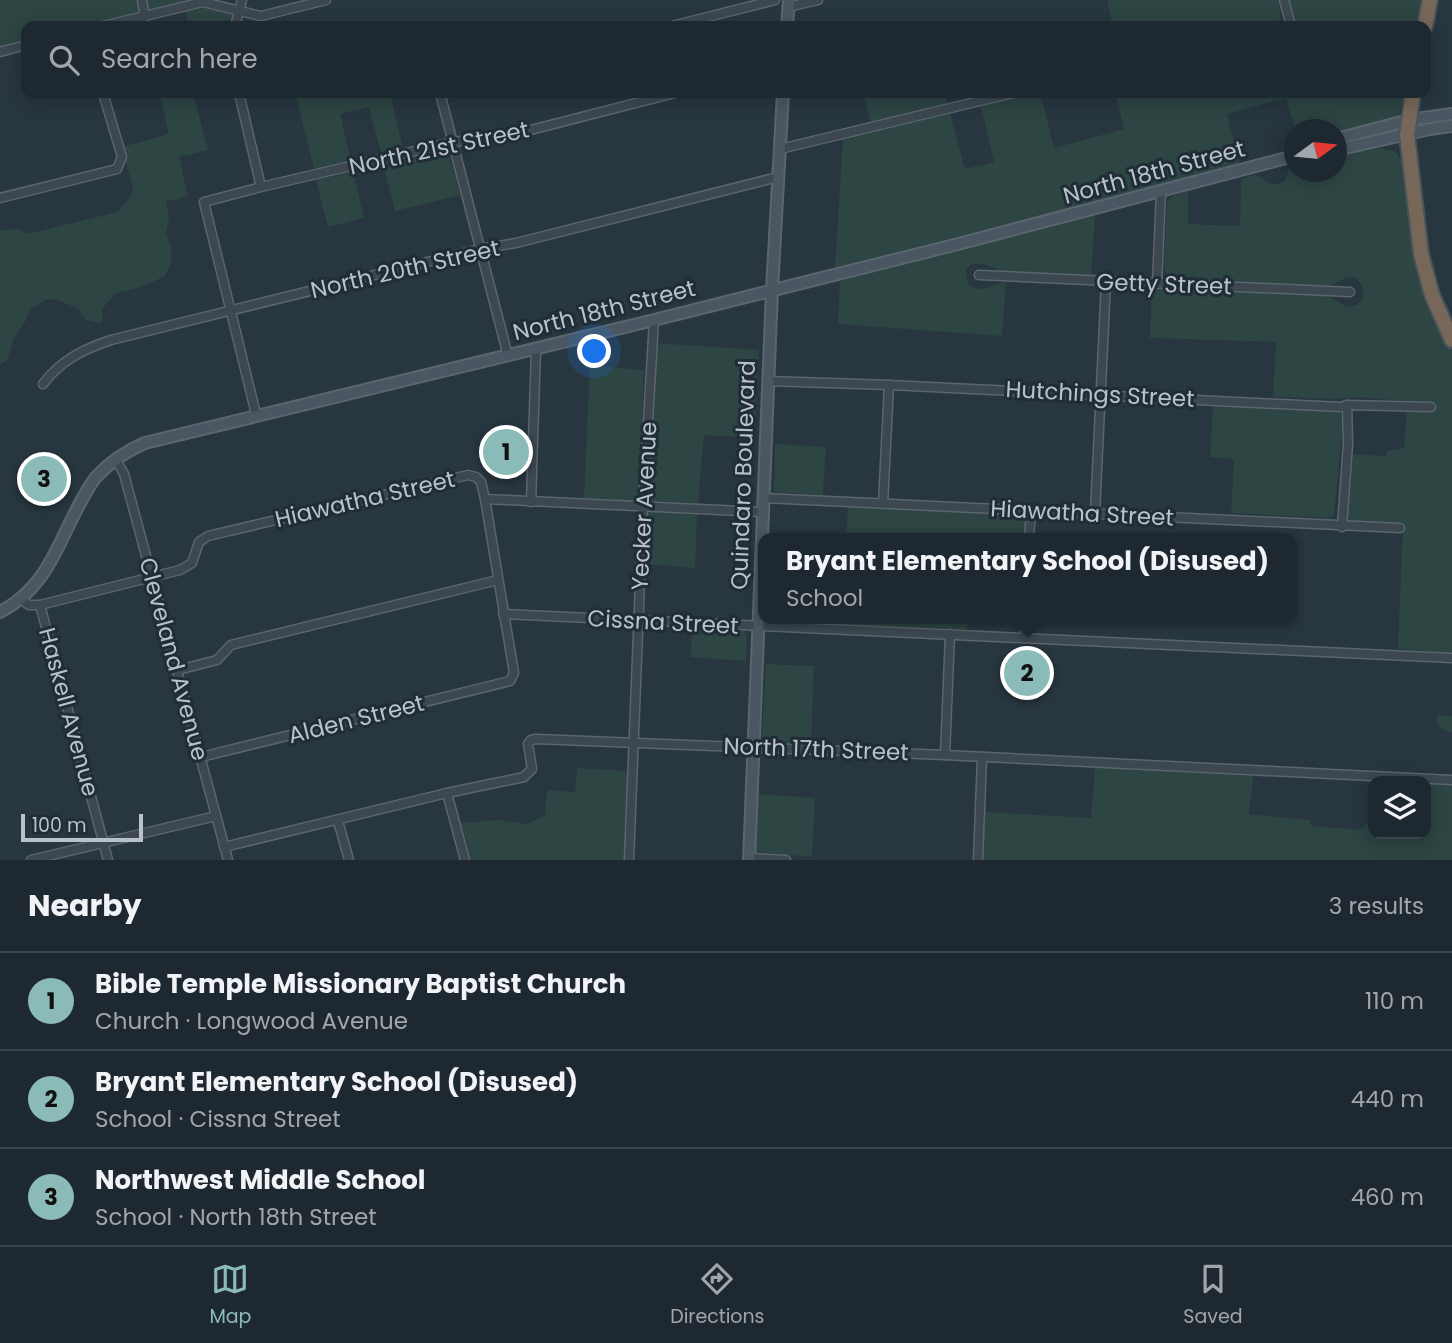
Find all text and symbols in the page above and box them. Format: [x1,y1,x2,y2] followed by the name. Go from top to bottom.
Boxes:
[21,21,1431,98] search box
[45,41,83,79] icon: search
[101,41,258,77] text: Search here
[346,113,532,183] street label: North 21st Street
[1284,119,1347,182] north arrow
[1059,132,1249,212] street label: North 18th Street
[307,232,503,306] street label: North 20th Street
[1096,266,1232,302] street label: Getty Street
[509,272,699,348] street label: North 18th Street
[577,334,611,368] your location
[723,360,763,590] street label: Quindaro Boulevard
[1005,373,1195,415] street label: Hutchings Street
[624,421,664,591] street label: Yecker Avenue
[483,426,529,478] pin: 1
[21,453,67,505] pin: 3
[272,463,458,535] street label: Hiawatha Street
[989,492,1175,534] street label: Hiawatha Street
[758,533,1297,624] popup
[786,543,1269,579] text: Bryant Elementary School (Disused)
[132,554,216,764] street label: Cleveland Avenue
[786,582,863,614] text: School
[587,602,739,642] street label: Cissna Street
[31,624,107,800] street label: Haskell Avenue
[1004,647,1050,699] pin: 2
[285,687,427,751] street label: Alden Street
[723,730,909,768] street label: North 17th Street
[1368,776,1431,839] map controls
[1368,776,1431,839] button: layers
[21,811,144,843] scale bar
[32,812,87,839] text: 100 m
[28,884,142,927] text: Nearby
[1329,890,1424,922] text: 3 results
[95,966,626,1002] text: Bible Temple Missionary Baptist Church
[47,985,55,1017] text: 1
[1365,985,1424,1017] text: 110 m
[95,1005,408,1037] text: Church · Longwood Avenue
[95,1064,578,1100] text: Bryant Elementary School (Disused)
[44,1083,58,1115] text: 2
[1351,1083,1424,1115] text: 440 m
[95,1103,341,1135] text: School · Cissna Street
[95,1162,426,1198] text: Northwest Middle School
[44,1181,58,1213] text: 3
[1351,1181,1424,1213] text: 460 m
[95,1201,377,1233] text: School · North 18th Street
[209,1260,251,1331] tab: Map
[670,1260,765,1331] tab: Directions
[1183,1260,1243,1331] tab: Saved

